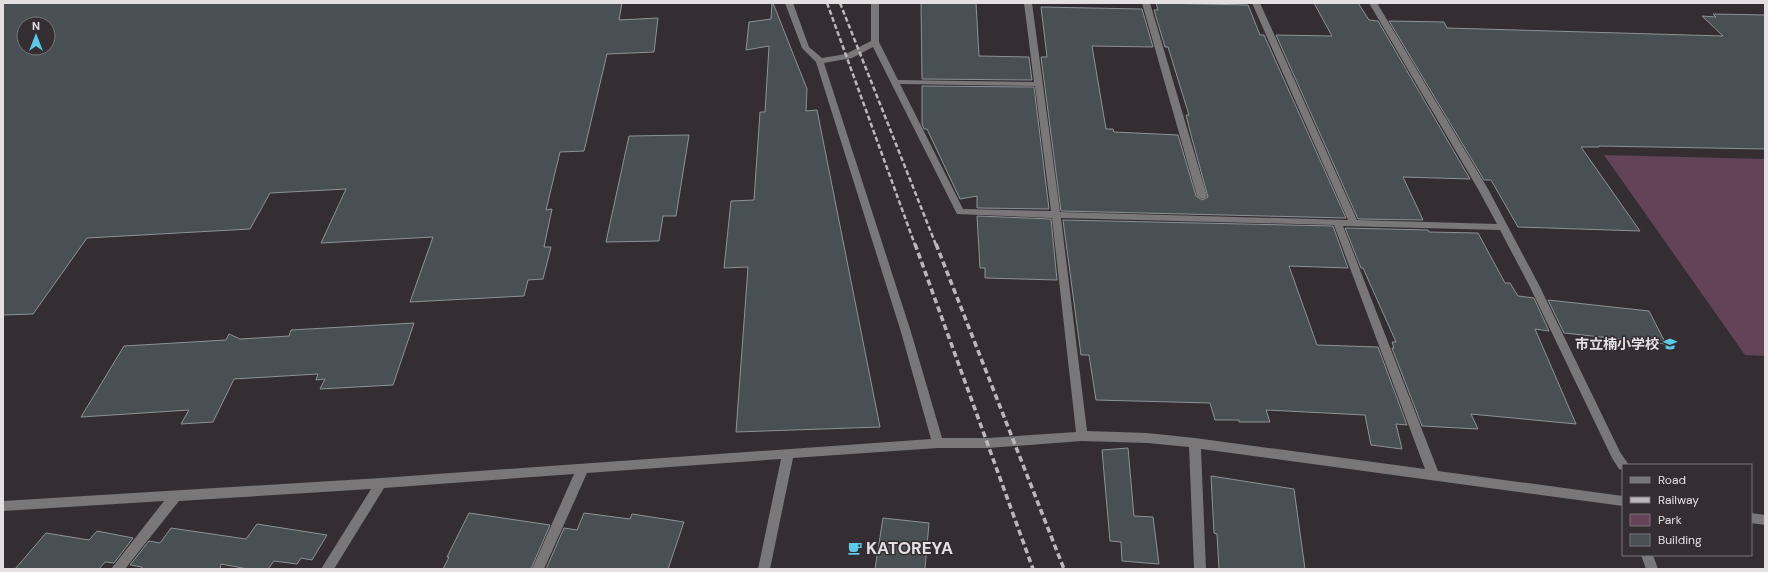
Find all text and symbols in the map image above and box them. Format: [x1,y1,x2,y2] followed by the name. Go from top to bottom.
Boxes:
[16,16,56,56] north arrow
[32,19,40,33] text: N
[1575,335,1659,353] place label: 市立楠小学校
[1662,336,1678,352] school or university icon: 市立楠小学校
[1622,464,1752,556] legend
[1658,472,1686,488] text: Road
[1658,492,1699,508] text: Railway
[1658,512,1682,528] text: Park
[1658,532,1702,548] text: Building
[866,537,953,559] place label: KATOREYA
[847,540,863,556] cafe icon: KATOREYA

